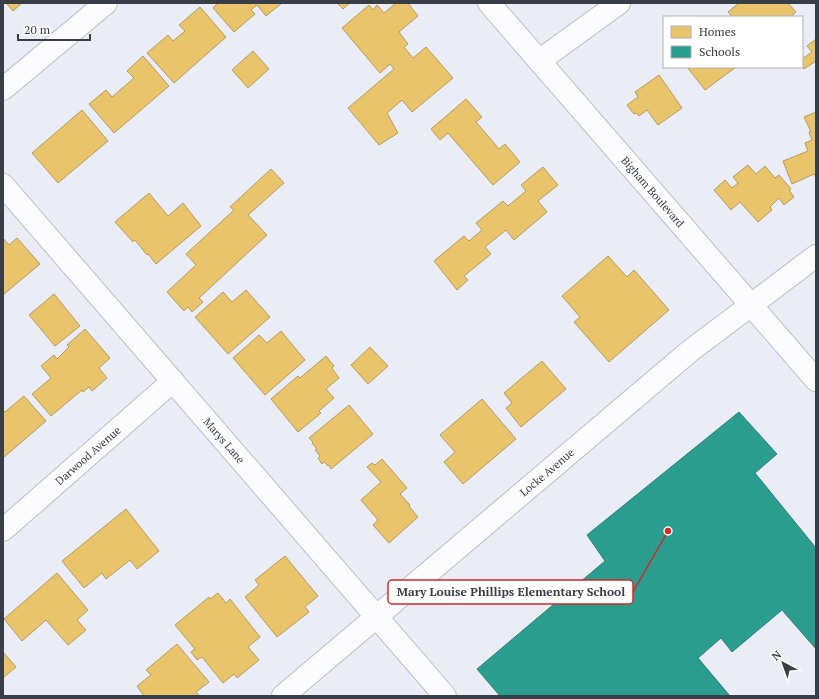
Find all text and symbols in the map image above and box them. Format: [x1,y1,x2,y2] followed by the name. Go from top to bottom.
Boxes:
[18,16,90,42] scale bar
[663,16,803,68] legend
[24,22,51,37] text: 20 m
[699,24,736,39] text: Homes
[699,44,740,59] text: Schools
[618,153,687,230] street label: Bigham Boulevard
[200,415,248,467] street label: Marys Lane
[52,423,124,488] street label: Darwood Avenue
[517,445,577,499] street label: Locke Avenue
[388,580,633,604] callout: Mary Louise Phillips Elementary School
[397,584,625,599] text: Mary Louise Phillips Elementary School
[763,643,803,683] north arrow
[769,647,785,663] text: N

